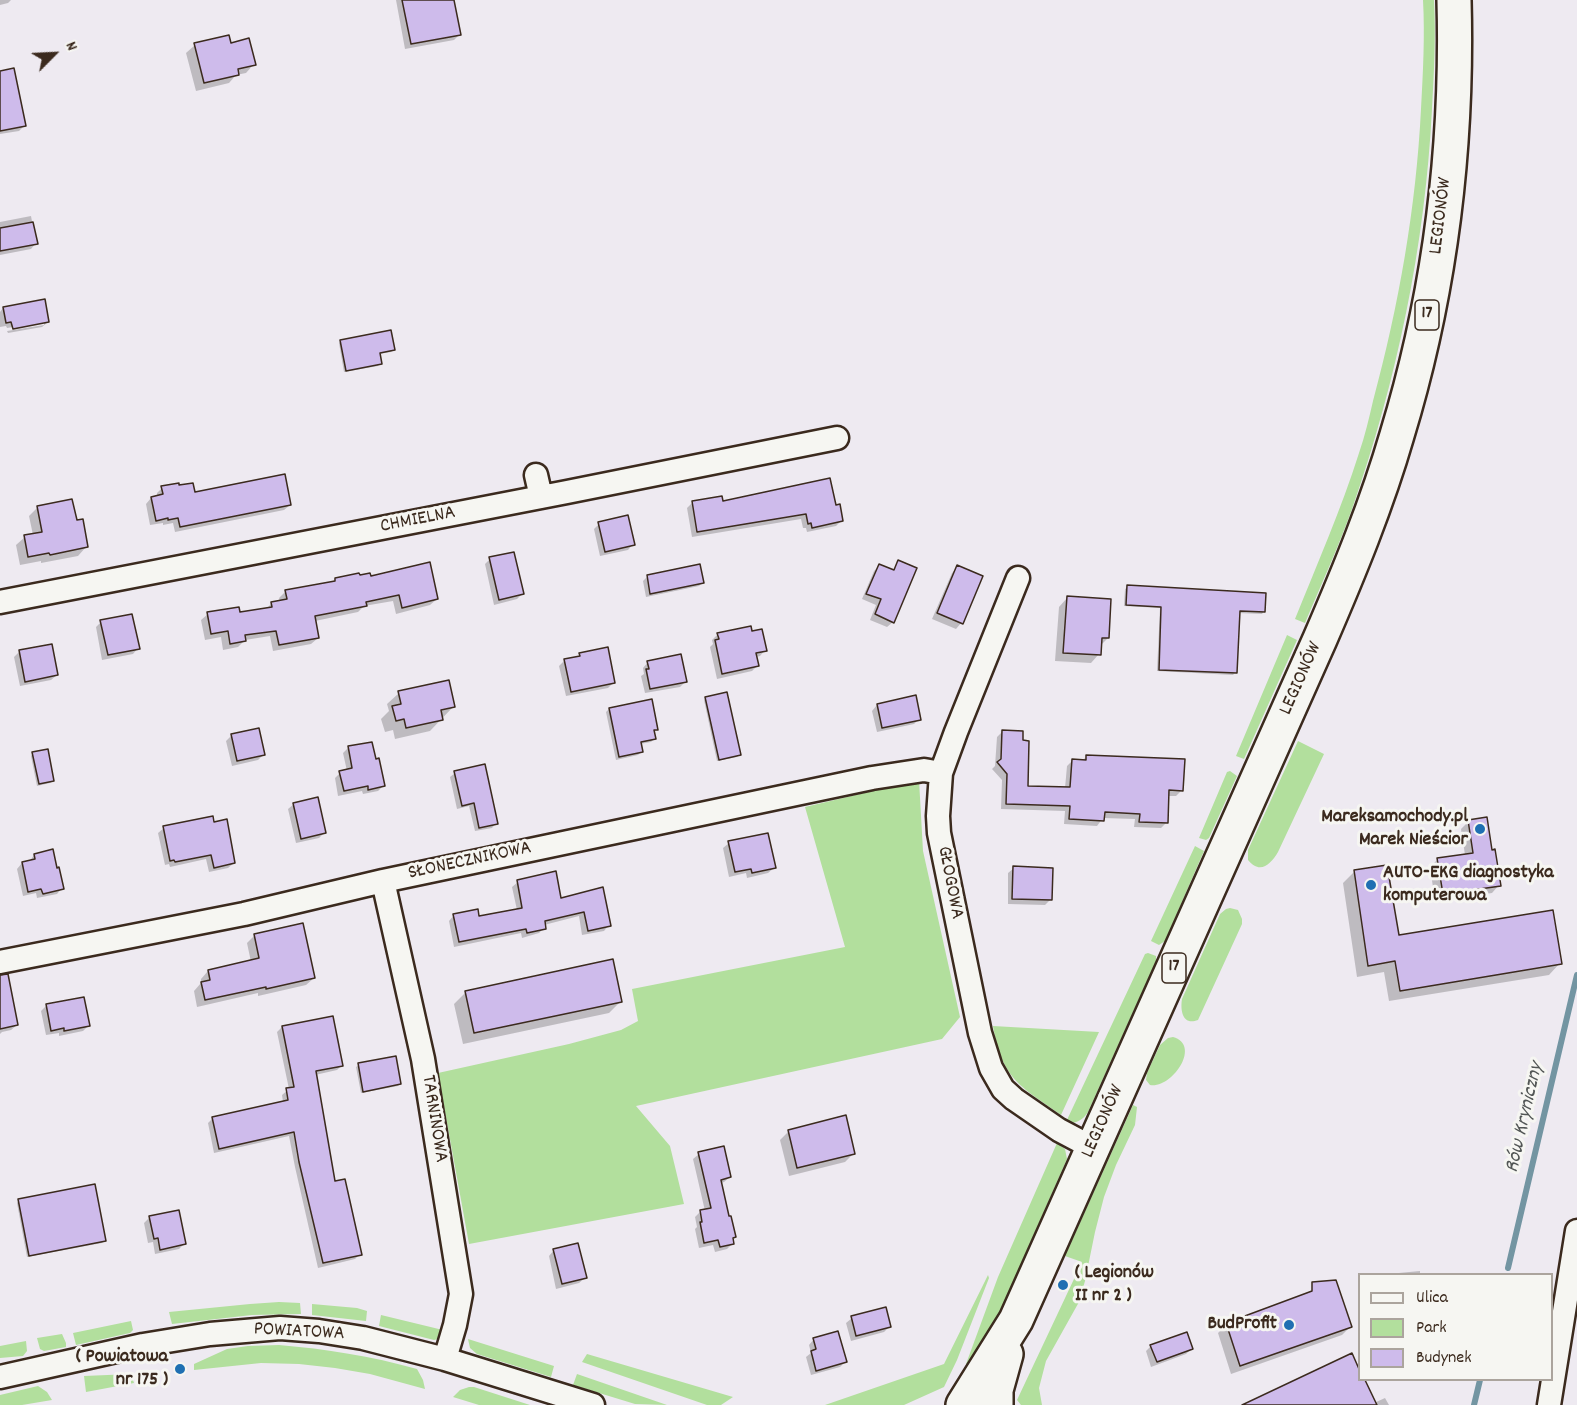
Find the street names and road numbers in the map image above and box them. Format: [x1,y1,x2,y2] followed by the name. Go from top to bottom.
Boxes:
[1425,176,1459,256] street label: LEGIONÓW
[1415,300,1439,330] road number: 17
[378,502,458,540] street label: CHMIELNA
[1275,639,1329,719] street label: LEGIONÓW
[406,837,534,887] street label: SŁONECZNIKOWA
[930,844,968,922] street label: GŁOGOWA
[1162,953,1186,983] road number: 17
[414,1073,452,1165] street label: TARNINOWA
[1077,1082,1131,1162] street label: LEGIONÓW
[253,1319,345,1347] street label: POWIATOWA

